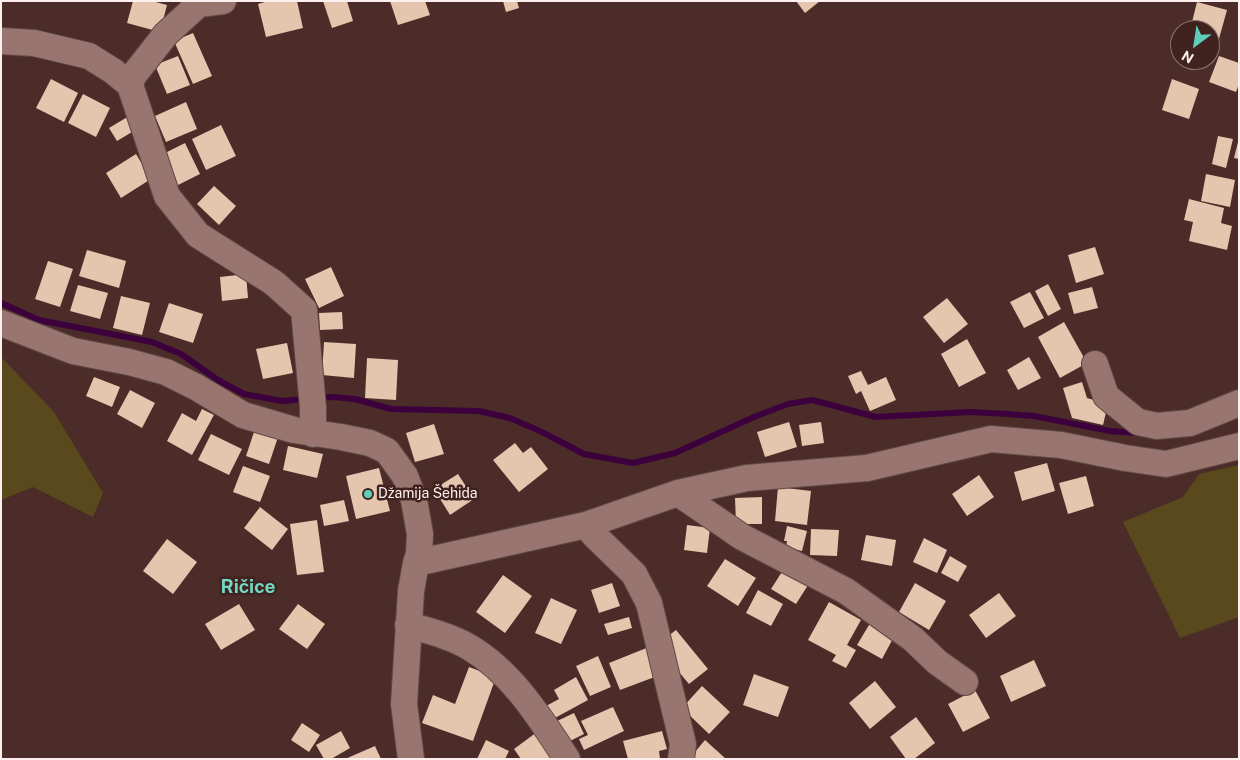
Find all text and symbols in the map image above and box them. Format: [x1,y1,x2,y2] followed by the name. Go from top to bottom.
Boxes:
[1170,20,1220,70] north arrow
[1179,47,1197,67] text: N
[378,486,478,502] place label: Džamija Šehida
[362,488,374,500] marker: Džamija Šehida
[220,576,276,598] district label: Ričice

